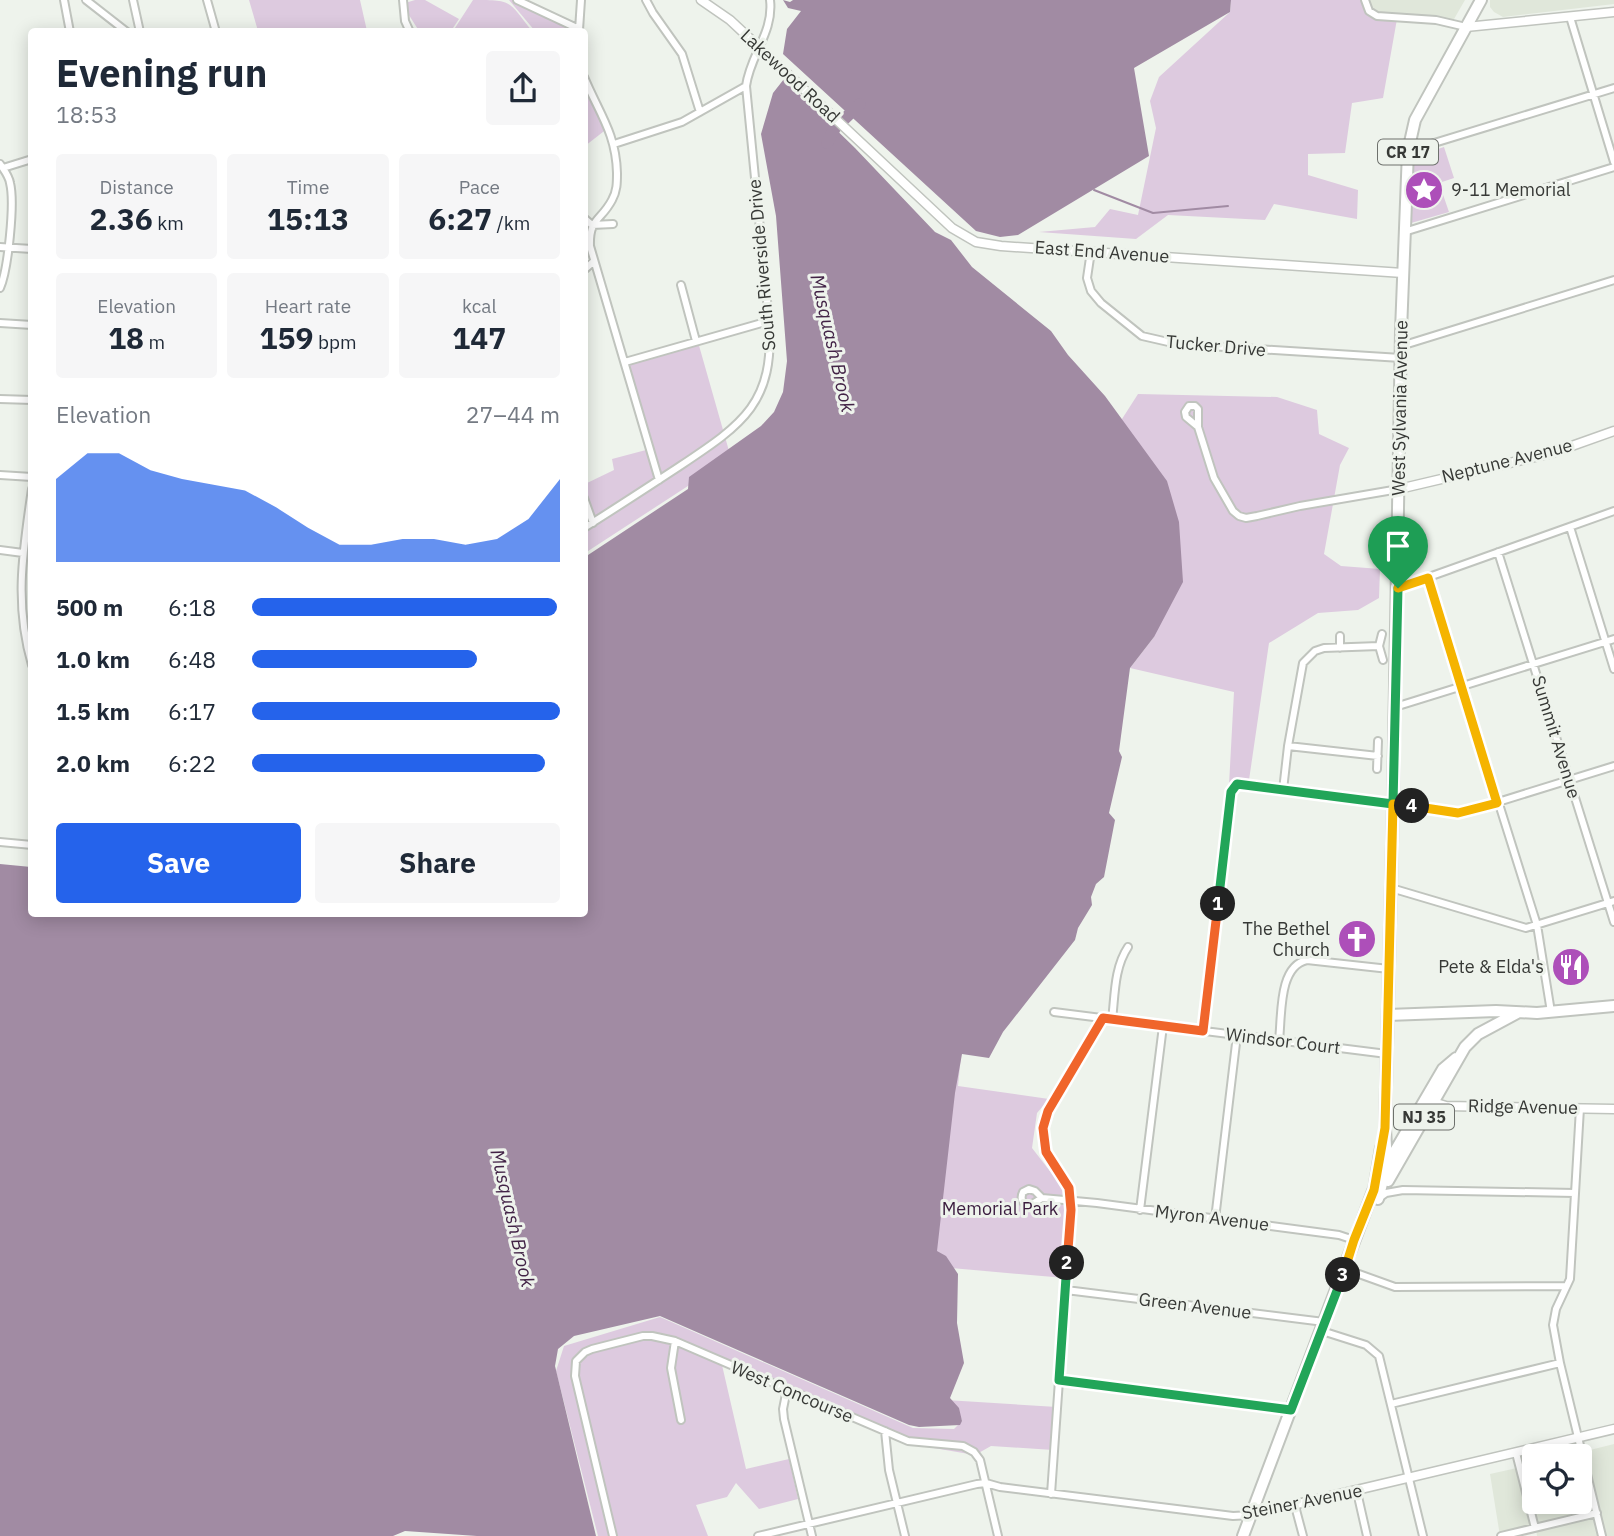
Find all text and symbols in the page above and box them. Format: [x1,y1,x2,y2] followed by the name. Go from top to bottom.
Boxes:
[736,24,845,128] street label: Lakewood Road
[56,48,267,97] text: Evening run
[486,51,560,125] button: share
[56,99,118,129] text: 18:53
[1378,140,1438,164] road number: CR 17
[1403,169,1445,211] place icon: 9-11 Memorial
[100,175,174,199] text: Distance
[287,175,329,199] text: Time
[459,175,500,199] text: Pace
[743,178,780,352] street label: South Riverside Drive
[1451,178,1571,201] place label: 9-11 Memorial
[89,199,153,238] text: 2.36
[267,199,349,238] text: 15:13
[428,199,492,238] text: 6:27
[153,211,184,235] text: km
[492,211,530,235] text: /km
[1034,235,1170,268] street label: East End Avenue
[805,272,861,415] water label: Musquash Brook
[97,294,176,318] text: Elevation
[265,294,351,318] text: Heart rate
[462,294,497,318] text: kcal
[108,318,144,357] text: 18
[259,318,313,357] text: 159
[452,318,506,357] text: 147
[1386,320,1413,496] street label: West Sylvania Avenue
[144,330,165,354] text: m
[313,330,357,354] text: bpm
[1165,330,1267,361] street label: Tucker Drive
[56,399,151,429] text: Elevation
[466,399,560,429] text: 27–44 m
[1439,433,1575,488] street label: Neptune Avenue
[1368,516,1428,588] pin
[1379,527,1417,565] icon: arrive
[56,592,123,622] text: 500 m
[168,592,216,622] text: 6:18
[56,644,130,674] text: 1.0 km
[168,644,216,674] text: 6:48
[1527,673,1586,801] street label: Summit Avenue
[56,696,130,726] text: 1.5 km
[168,696,216,726] text: 6:17
[56,748,130,778] text: 2.0 km
[168,748,216,778] text: 6:22
[1394,788,1430,824] pin: 4
[1406,793,1417,817] text: 4
[56,823,301,903] button: Save
[315,823,560,903] button: Share
[1200,886,1236,922] pin: 1
[1212,891,1223,915] text: 1
[1242,917,1330,961] place label: The Bethel Church
[1336,918,1378,960] church icon: The Bethel Church
[1550,946,1592,988] restaurant icon: Pete & Elda's
[1438,955,1544,978] place label: Pete & Elda's
[1224,1022,1342,1059] street label: Windsor Court
[1468,1094,1578,1119] street label: Ridge Avenue
[1394,1105,1454,1130] road number: NJ 35
[485,1147,541,1290] water label: Musquash Brook
[942,1197,1059,1220] park label: Memorial Park
[1154,1199,1271,1236] street label: Myron Avenue
[1050,1246,1084,1280] pin: 2
[1061,1250,1072,1274] text: 2
[1326,1258,1360,1292] pin: 3
[1337,1262,1348,1286] text: 3
[1137,1287,1253,1324] street label: Green Avenue
[727,1355,857,1428] street label: West Concourse
[1522,1444,1592,1514] map controls
[1522,1444,1592,1514] button: locate
[1240,1479,1364,1524] street label: Steiner Avenue

